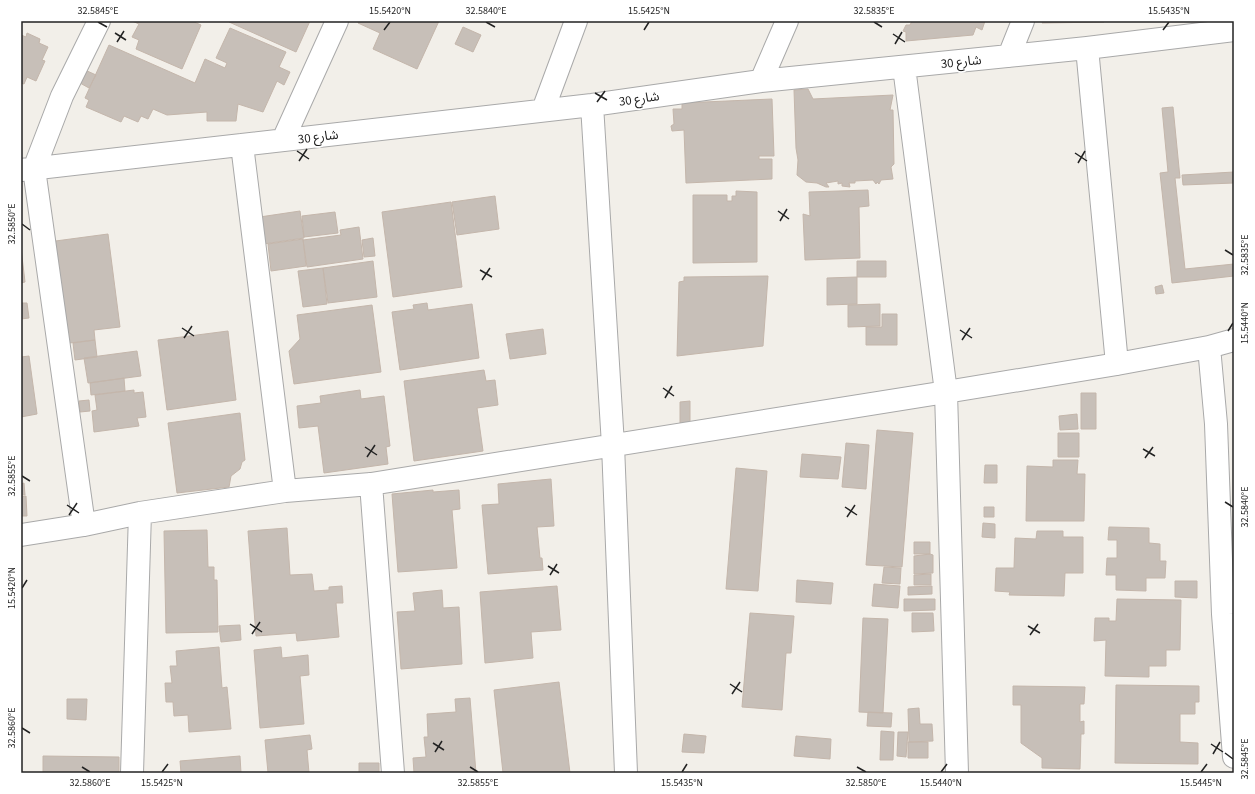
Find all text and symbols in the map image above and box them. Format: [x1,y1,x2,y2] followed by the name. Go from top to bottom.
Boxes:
[78,4,118,18] text: 32.5845°E
[369,4,411,18] text: 15.5420°N
[466,4,506,18] text: 32.5840°E
[628,4,670,18] text: 15.5425°N
[854,4,894,18] text: 32.5835°E
[1148,4,1190,18] text: 15.5435°N
[940,51,982,74] street label: شارع 30
[618,87,661,112] street label: شارع 30
[297,126,340,149] street label: شارع 30
[5,204,19,244] text: 32.5850°E
[1238,235,1252,275] text: 32.5835°E
[1238,302,1252,344] text: 15.5440°N
[5,456,19,496] text: 32.5855°E
[1238,487,1252,527] text: 32.5840°E
[5,567,19,609] text: 15.5420°N
[5,708,19,748] text: 32.5860°E
[1238,739,1252,779] text: 32.5845°E
[70,776,110,790] text: 32.5860°E
[141,776,183,790] text: 15.5425°N
[458,776,498,790] text: 32.5855°E
[661,776,703,790] text: 15.5435°N
[846,776,886,790] text: 32.5850°E
[920,776,962,790] text: 15.5440°N
[1180,776,1222,790] text: 15.5445°N

